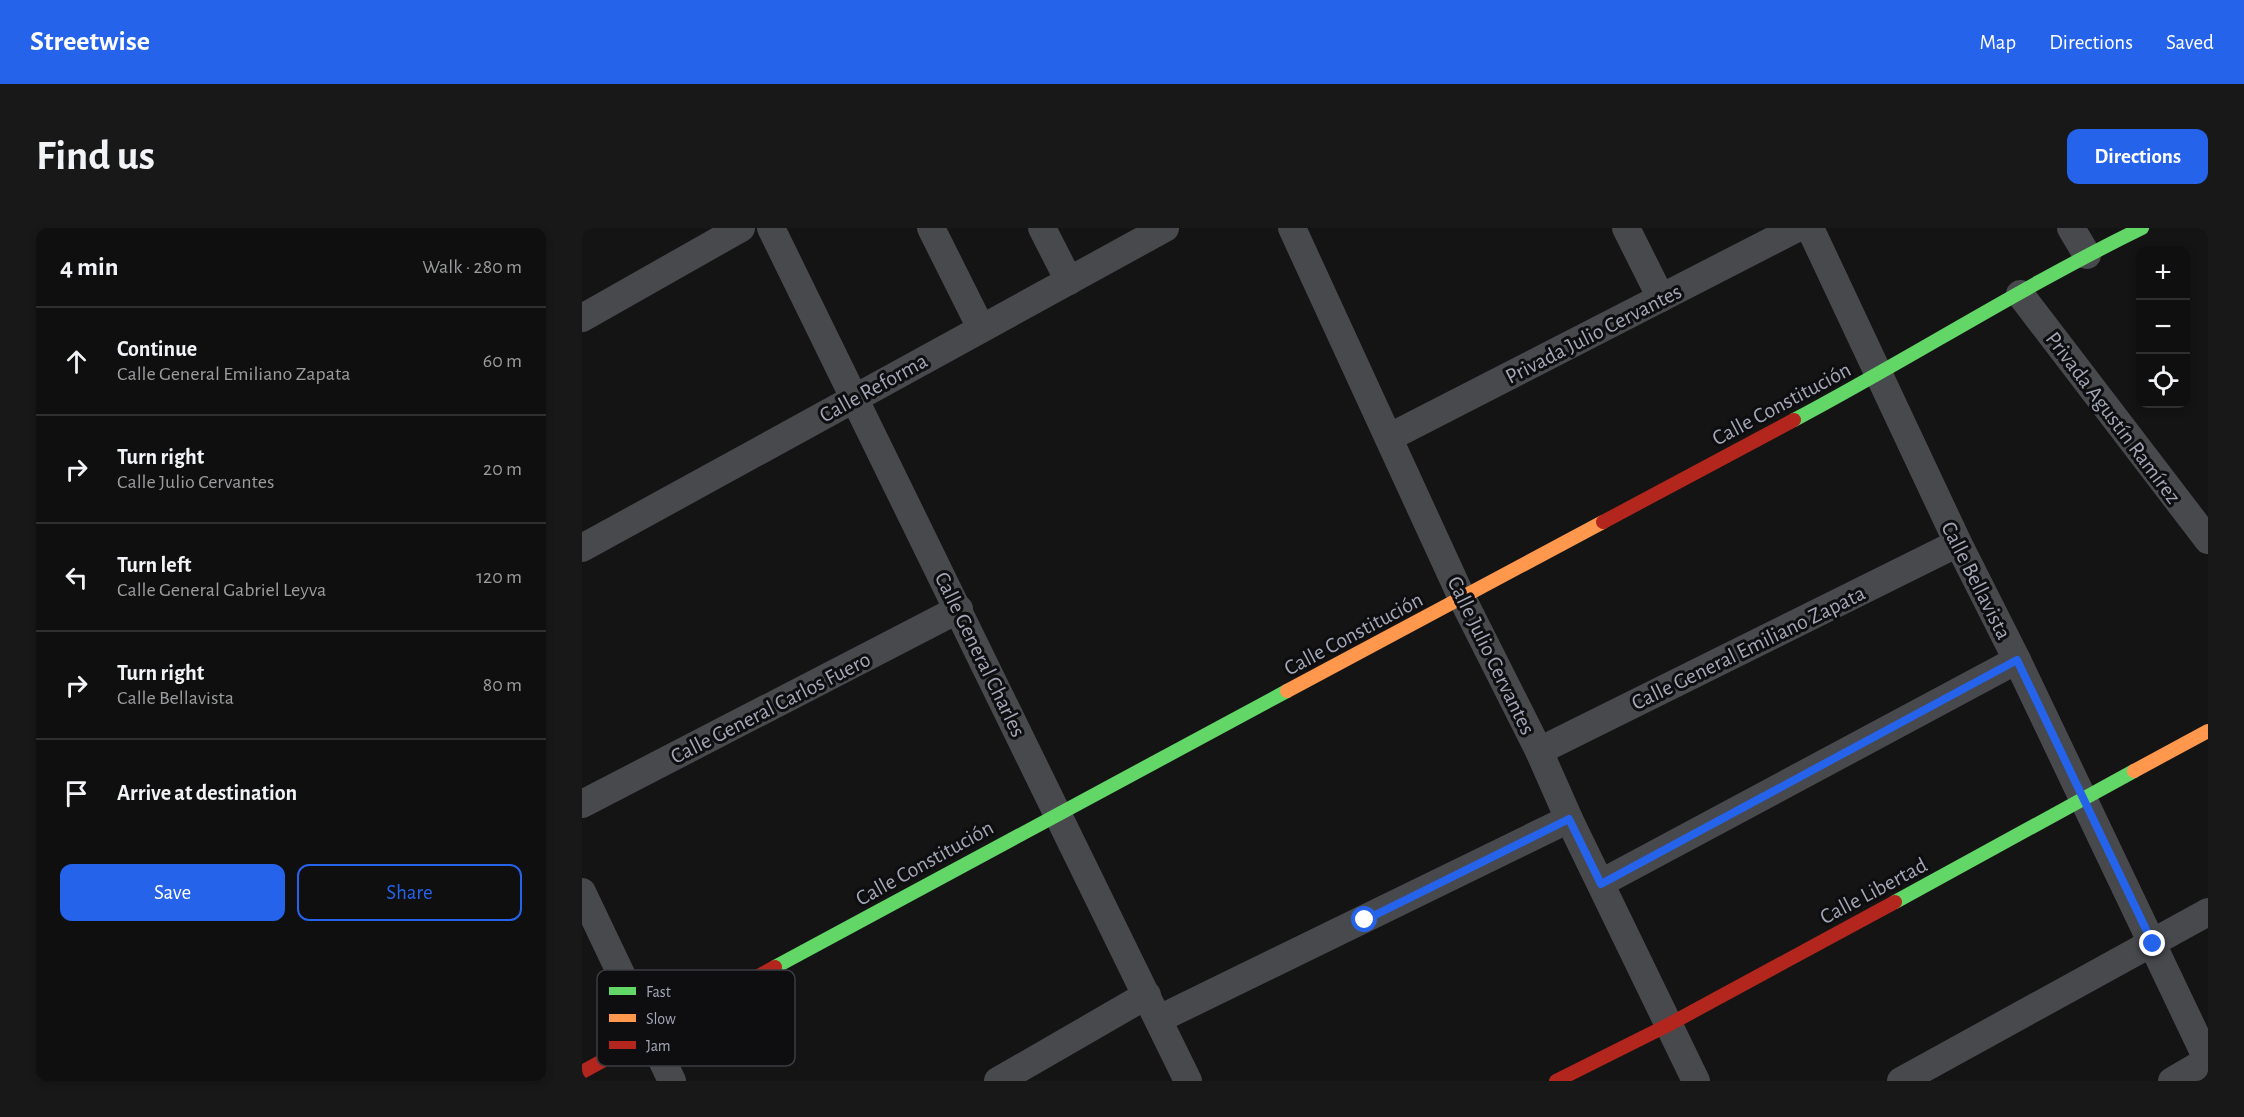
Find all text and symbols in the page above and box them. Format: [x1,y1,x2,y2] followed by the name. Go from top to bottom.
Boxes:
[30,28,150,56] text: Streetwise
[1980,32,2016,53] text: Map
[2049,32,2133,53] text: Directions
[2166,32,2214,53] text: Saved
[2067,129,2208,184] button: Directions
[36,135,155,177] text: Find us
[2136,246,2190,408] map controls
[2136,246,2190,300] button: +
[60,254,119,280] text: 4 min
[422,257,522,277] text: Walk · 280 m
[1502,280,1685,388] street label: Privada Julio Cervantes
[2136,300,2190,354] button: −
[2042,328,2185,508] street label: Privada Agustín Ramírez
[117,338,197,360] text: Continue
[60,345,93,378] icon: ahead
[816,349,931,426] street label: Calle Reforma
[483,351,522,371] text: 60 m
[2136,354,2190,408] button: locate
[1708,358,1854,450] street label: Calle Constitución
[117,364,351,384] text: Calle General Emiliano Zapata
[117,446,204,468] text: Turn right
[60,453,93,486] icon: right
[483,459,522,479] text: 20 m
[117,472,274,492] text: Calle Julio Cervantes
[1937,518,2015,643] street label: Calle Bellavista
[117,554,191,576] text: Turn left
[60,561,93,594] icon: left
[476,567,522,587] text: 120 m
[931,569,1030,740] street label: Calle General Charles
[1443,573,1539,738] street label: Calle Julio Cervantes
[117,580,326,600] text: Calle General Gabriel Leyva
[1628,582,1869,714] street label: Calle General Emiliano Zapata
[1280,588,1426,680] street label: Calle Constitución
[667,648,874,768] street label: Calle General Carlos Fuero
[117,662,204,684] text: Turn right
[60,669,93,702] icon: right
[483,675,522,695] text: 80 m
[117,688,234,708] text: Calle Bellavista
[60,777,93,810] icon: arrive
[117,782,297,804] text: Arrive at destination
[852,816,997,910] street label: Calle Constitución
[1816,854,1931,928] street label: Calle Libertad
[60,864,285,921] button: Save
[297,864,522,921] button: Share
[1351,906,1377,932] route start
[2139,930,2165,956] route end
[597,970,795,1066] legend
[646,984,671,1000] text: Fast
[646,1011,676,1027] text: Slow
[646,1038,671,1054] text: Jam

